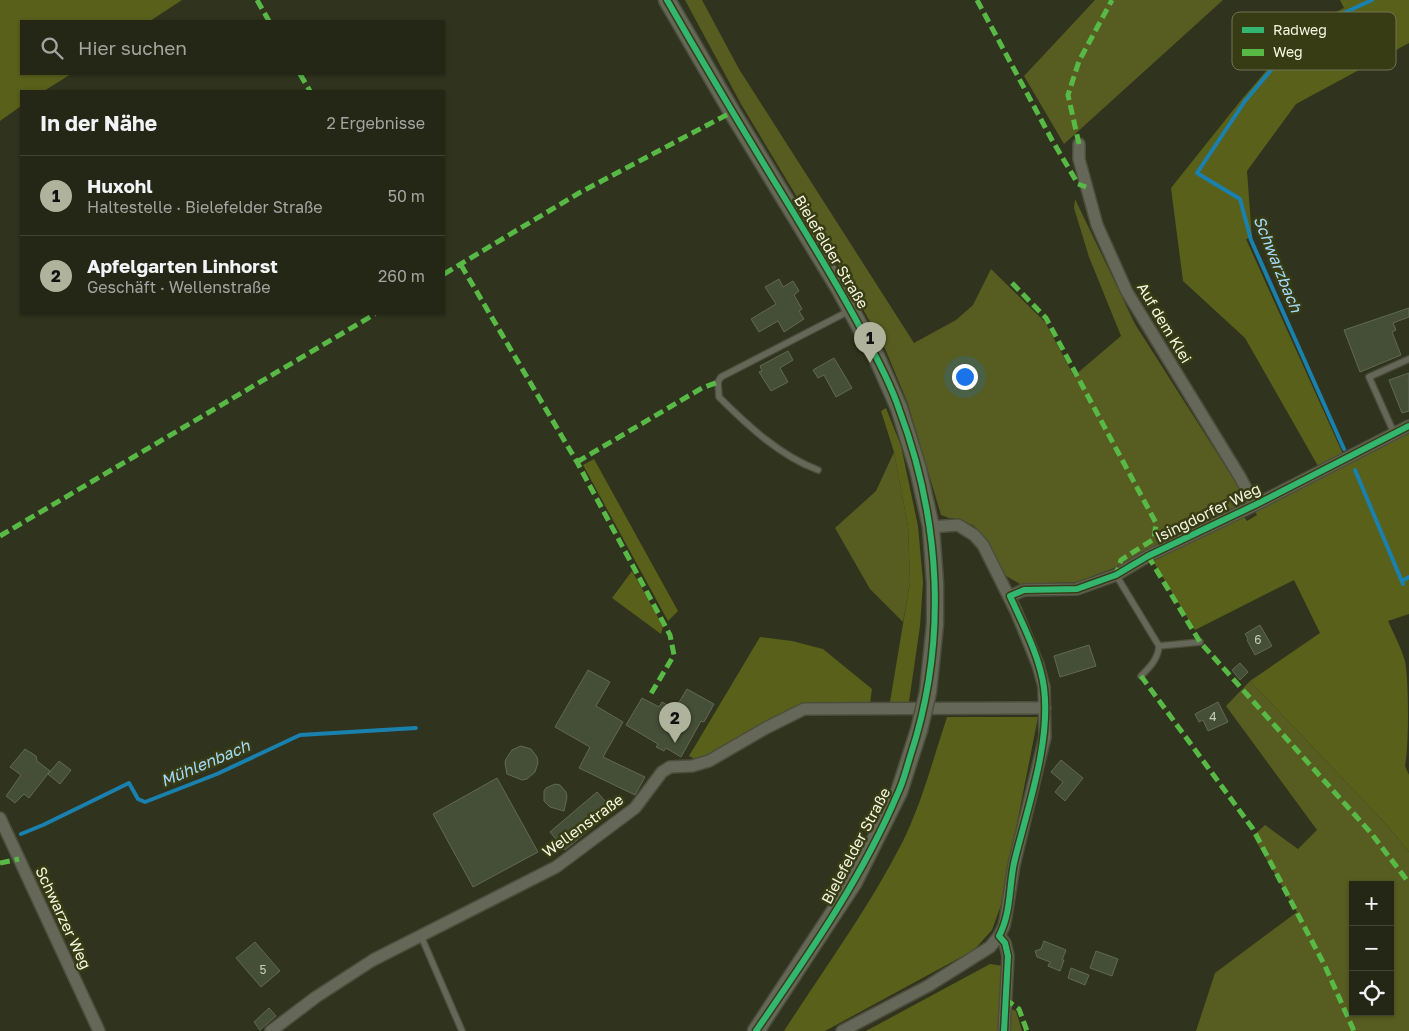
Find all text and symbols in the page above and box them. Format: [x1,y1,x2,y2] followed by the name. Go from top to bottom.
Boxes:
[1232,12,1396,70] legend
[20,20,445,75] search box
[1273,21,1327,38] text: Radweg
[38,34,66,62] icon: search
[78,36,187,59] text: Hier suchen
[1273,43,1303,60] text: Weg
[40,110,157,136] text: In der Nähe
[327,113,425,133] text: 2 Ergebnisse
[87,174,153,197] text: Huxohl
[52,186,60,206] text: 1
[388,186,425,206] text: 50 m
[791,192,873,312] street label: Bielefelder Straße
[87,197,323,217] text: Haltestelle · Bielefelder Straße
[1250,213,1307,316] water label: Schwarzbach
[87,254,278,277] text: Apfelgarten Linhorst
[51,266,61,286] text: 2
[378,266,425,286] text: 260 m
[87,277,271,297] text: Geschäft · Wellenstraße
[1134,279,1196,366] street label: Auf dem Klei
[854,322,886,363] pin: 1
[952,364,978,390] your location
[1152,479,1263,545] street label: Isingdorfer Weg
[1254,632,1262,647] house number: 6
[659,702,691,743] pin: 2
[1209,709,1217,724] house number: 4
[157,735,254,791] water label: Mühlenbach
[817,784,893,907] street label: Bielefelder Straße
[539,790,627,861] street label: Wellenstraße
[32,864,95,972] street label: Schwarzer Weg
[1349,881,1394,1016] map controls
[1349,881,1394,926] button: +
[1349,926,1394,971] button: −
[260,962,267,977] house number: 5
[1349,971,1394,1016] button: locate

